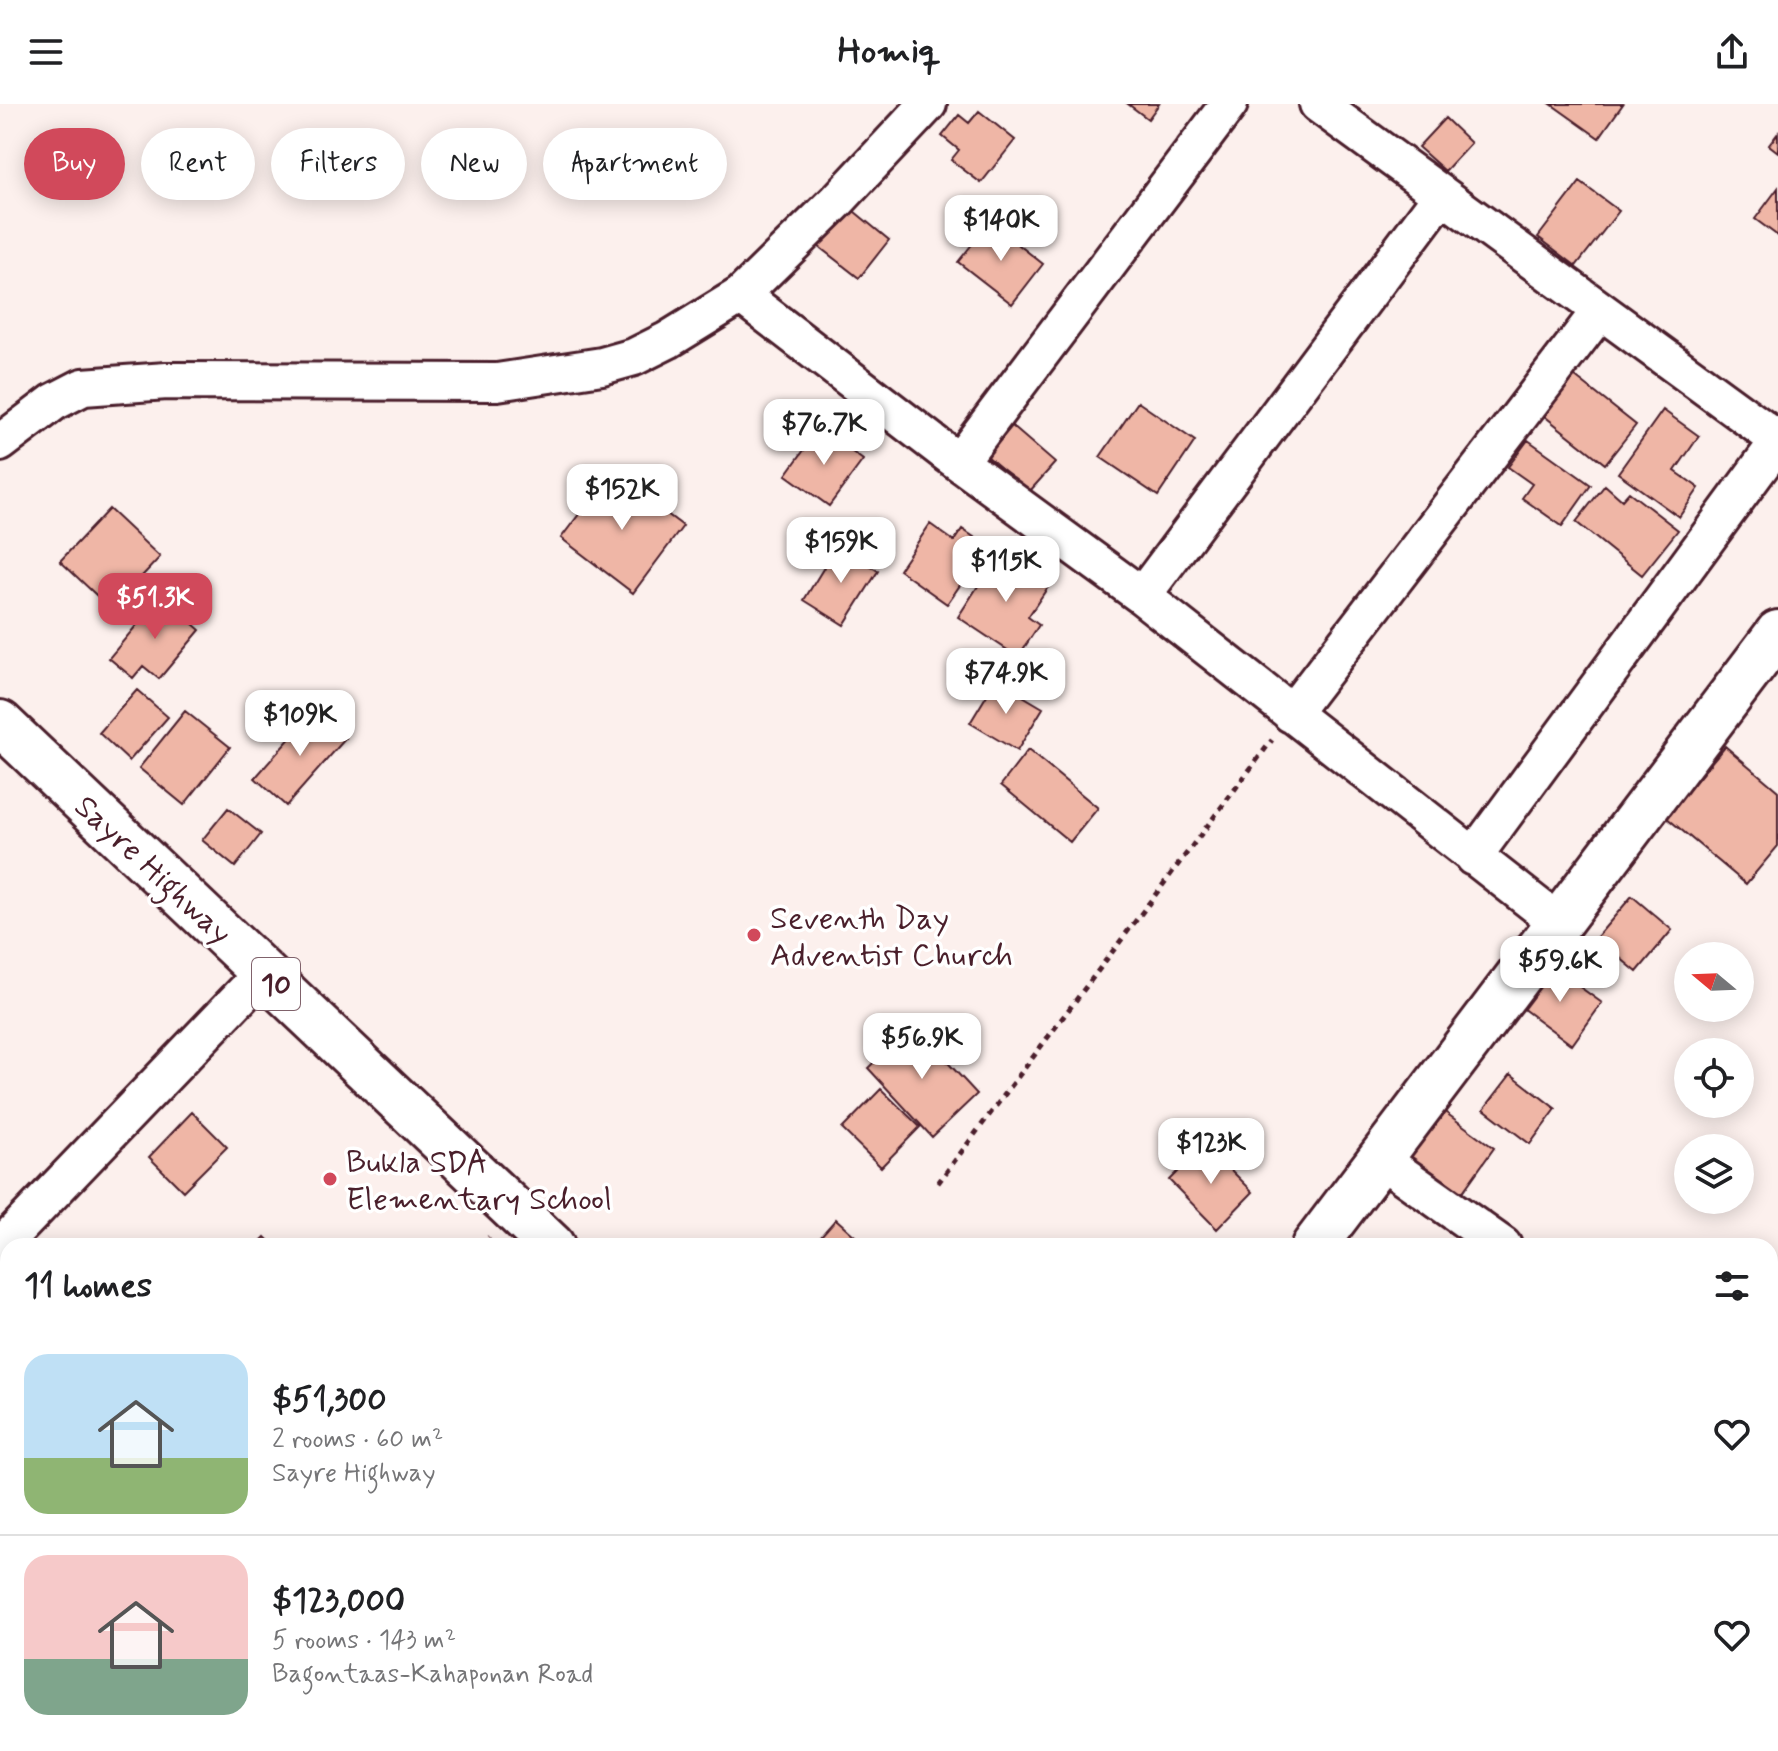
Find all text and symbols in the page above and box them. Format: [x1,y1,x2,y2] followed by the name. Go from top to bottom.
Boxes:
[837,29,941,76] text: Homiq
[24,30,68,74] icon: menu
[1710,30,1754,74] icon: share
[24,128,125,200] chip: Buy
[141,128,255,200] chip: Rent
[271,128,405,200] chip: Filters
[421,128,527,200] chip: New
[543,128,727,200] chip: Apartment
[945,195,1057,263] pin: $140K
[963,204,1039,238] text: $140K
[759,399,889,467] pin: $76.7K
[782,408,867,442] text: $76.7K
[566,464,678,532] pin: $152K
[585,473,659,507] text: $152K
[785,517,897,585] pin: $159K
[805,526,877,560] text: $159K
[950,536,1062,604] pin: $115K
[971,545,1041,579] text: $115K
[90,573,220,641] pin: $51.3K
[116,582,194,616] text: $51.3K
[941,648,1071,716] pin: $74.9K
[964,657,1048,691] text: $74.9K
[244,690,356,758] pin: $109K
[263,699,337,733] text: $109K
[63,787,241,957] street label: Sayre Highway
[770,898,1013,977] place label: Seventh Day Adventist Church
[745,926,763,944] marker: Seventh Day Adventist Church
[1495,936,1625,1004] pin: $59.6K
[1674,942,1754,1022] north arrow
[1674,942,1754,1214] map controls
[1518,945,1602,979] text: $59.6K
[252,958,300,1010] road number: 10
[857,1013,987,1081] pin: $56.9K
[881,1022,963,1056] text: $56.9K
[1674,1038,1754,1118] button: locate
[1155,1118,1267,1186] pin: $123K
[1176,1127,1246,1161] text: $123K
[1674,1134,1754,1214] button: layers
[346,1142,612,1221] place label: Bukla SDA Elementary School
[321,1170,339,1188] marker: Bukla SDA Elementary School
[24,1264,152,1309] text: 11 homes
[1710,1264,1754,1308] icon: filters
[272,1378,387,1423] text: $51,300
[88,1386,184,1482] icon: home
[1710,1412,1754,1456] icon: heart
[272,1423,443,1457] text: 2 rooms · 60 m²
[272,1457,435,1491] text: Sayre Highway
[272,1579,405,1624] text: $123,000
[88,1587,184,1683] icon: home
[1710,1613,1754,1657] icon: heart
[272,1624,456,1658] text: 5 rooms · 143 m²
[272,1658,593,1692] text: Bagontaas-Kahaponan Road

